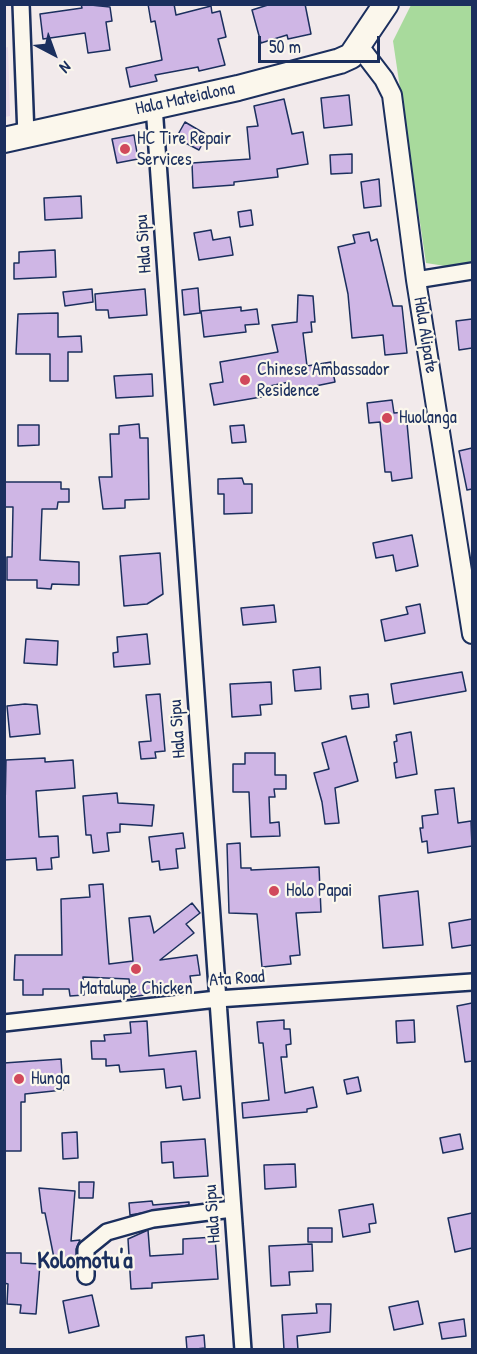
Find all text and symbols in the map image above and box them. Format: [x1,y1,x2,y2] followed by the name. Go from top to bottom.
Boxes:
[24,24,84,84] north arrow
[261,24,382,62] scale bar
[269,34,301,59] text: 50 m
[55,56,76,79] text: N
[133,78,237,120] street label: Hala Mateialona
[137,128,231,170] place label: HC Tire Repair Services
[118,142,132,156] marker: HC Tire Repair Services
[131,214,157,274] street label: Hala Sipu
[408,295,442,375] street label: Hala Alipate
[257,359,390,401] place label: Chinese Ambassador Residence
[238,373,252,387] marker: Chinese Ambassador Residence
[399,407,457,429] place label: Huolanga
[380,411,394,425] marker: Huolanga
[165,699,191,759] street label: Hala Sipu
[286,880,352,902] place label: Holo Papai
[267,884,281,898] marker: Holo Papai
[129,962,143,976] marker: Matalupe Chicken
[208,966,266,992] street label: Ata Road
[79,978,193,1000] place label: Matalupe Chicken
[31,1068,70,1090] place label: Hunga
[12,1072,26,1086] marker: Hunga
[200,1184,226,1244] street label: Hala Sipu
[37,1248,133,1276] district label: Kolomotu'a

